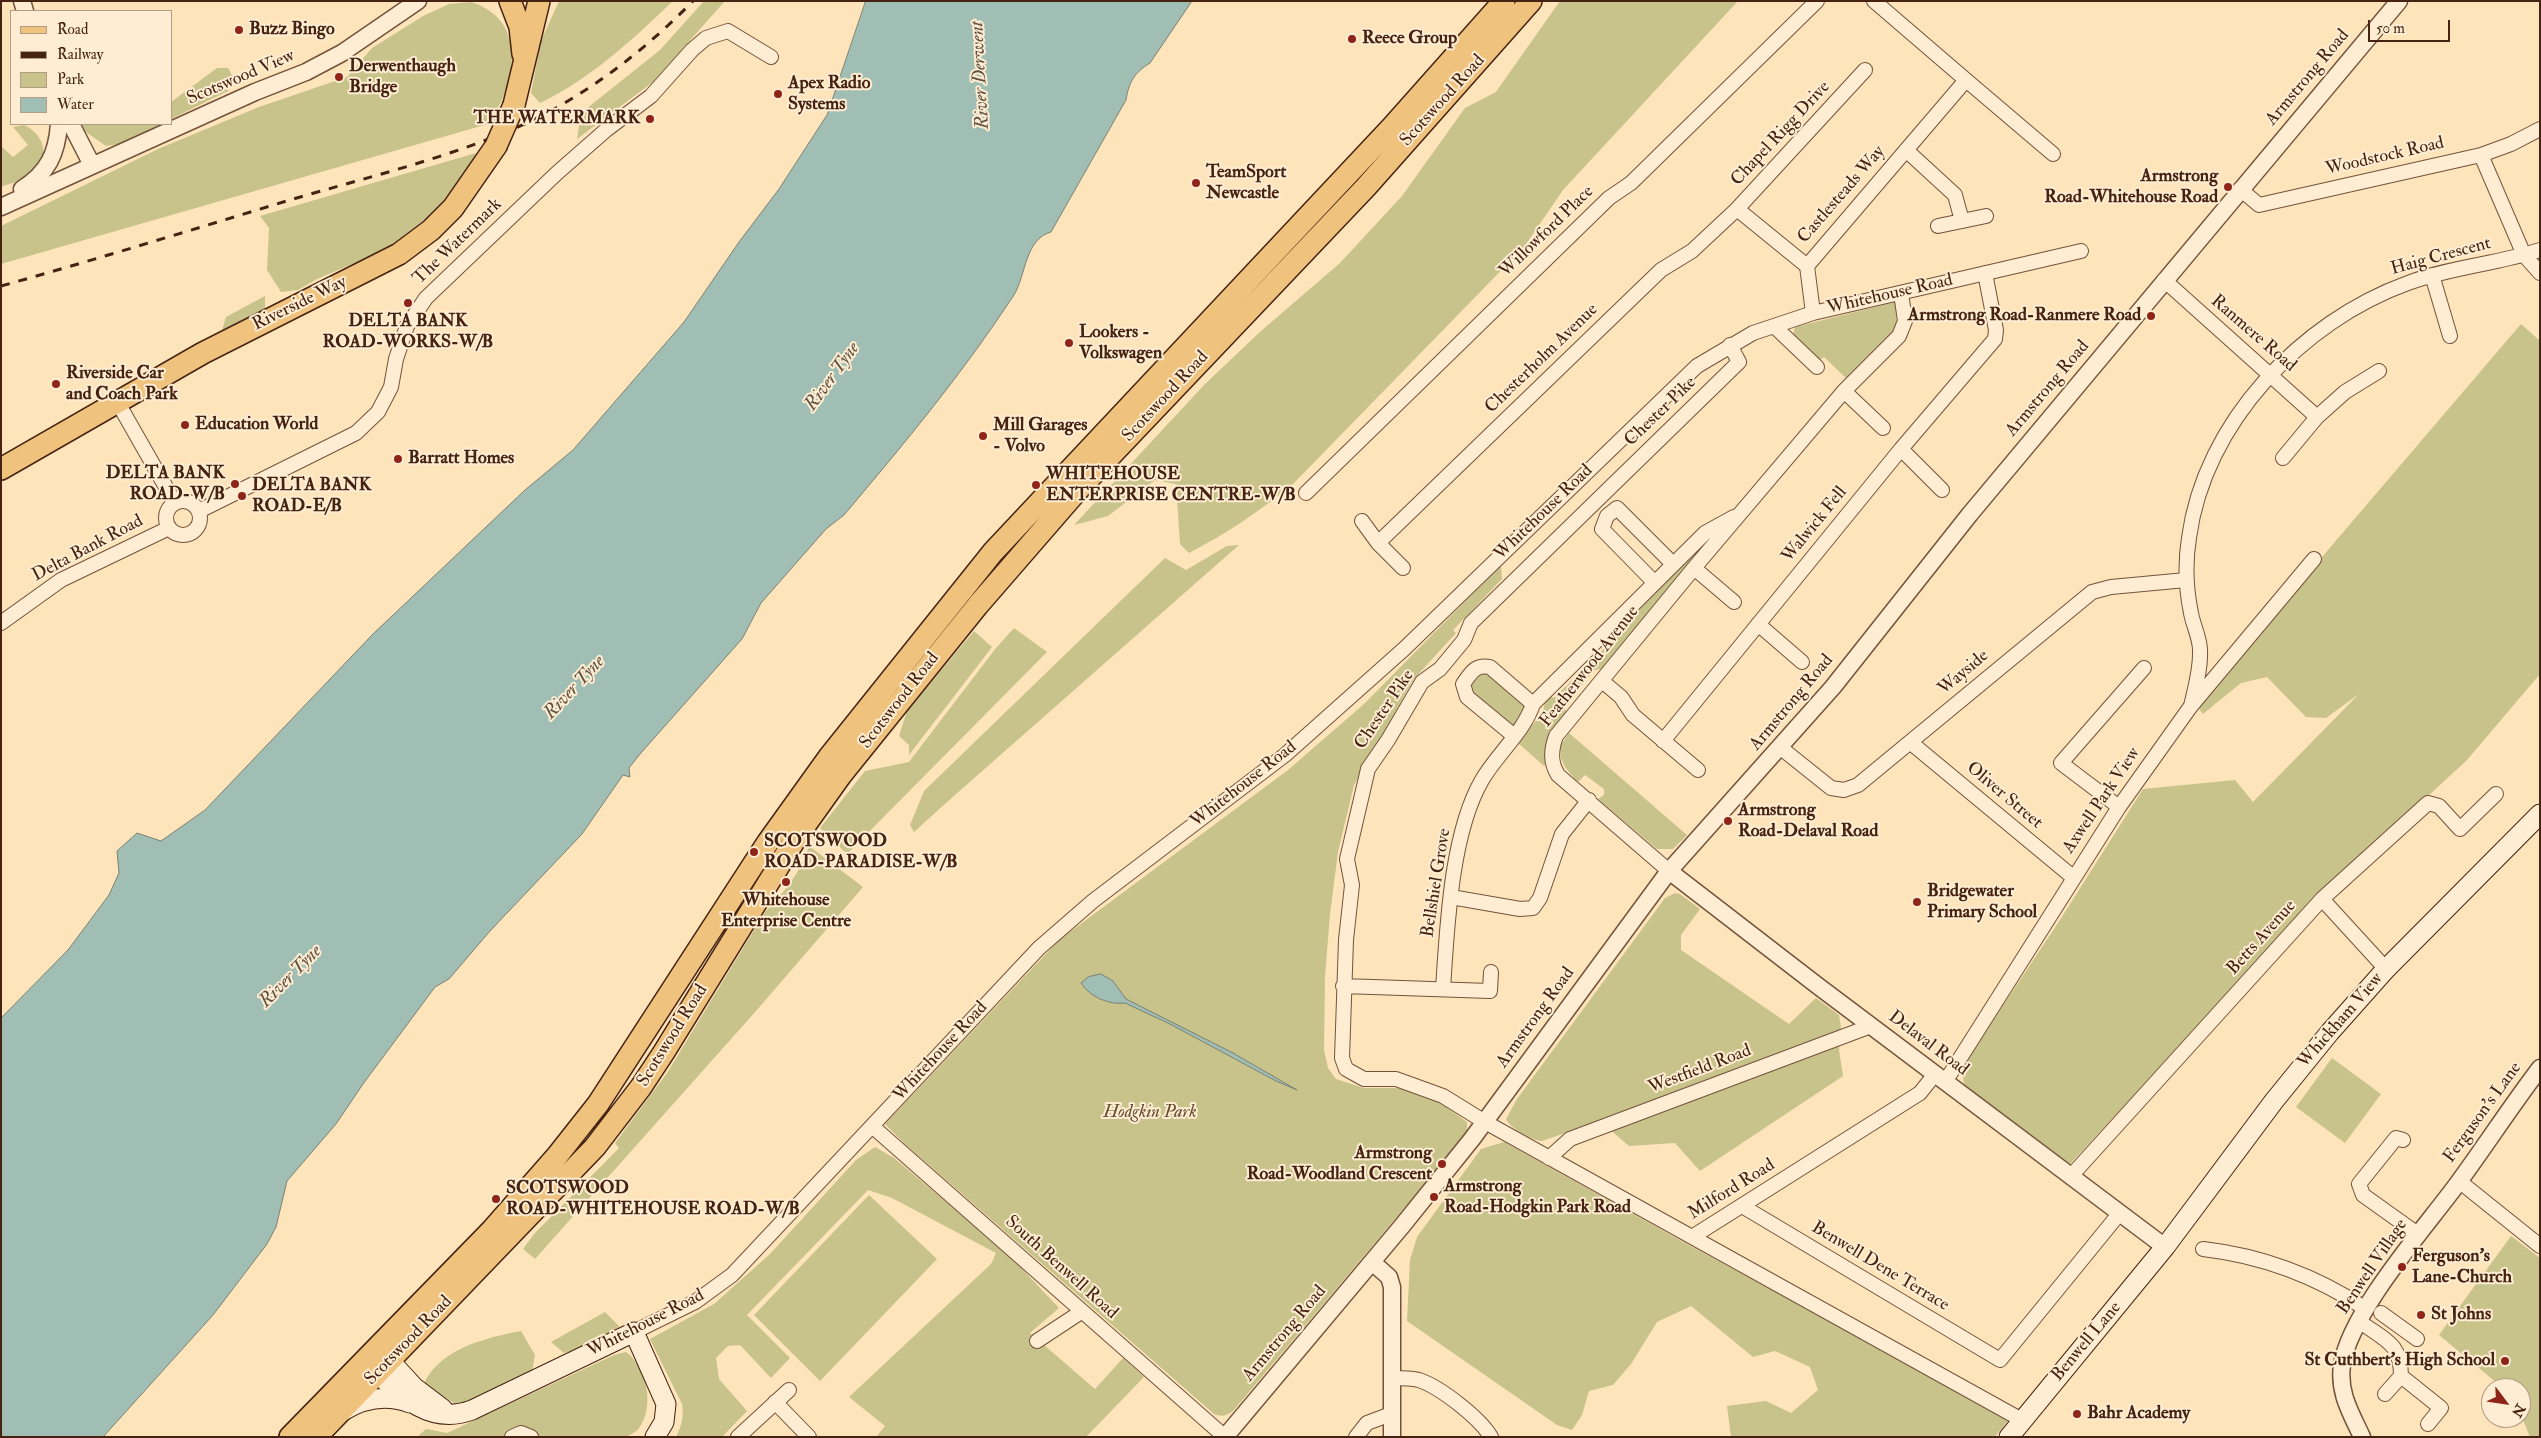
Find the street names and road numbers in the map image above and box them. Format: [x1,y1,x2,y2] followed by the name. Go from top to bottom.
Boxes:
[2261,25,2355,131] street label: Armstrong Road
[184,46,298,110] street label: Scotswood View
[1396,50,1490,152] street label: Scotswood Road
[1727,77,1835,191] street label: Chapel Rigg Drive
[2324,133,2446,181] street label: Woodstock Road
[1794,142,1890,248] street label: Castlesteads Way
[1495,182,1599,282] street label: Willowford Place
[409,194,507,290] street label: The Watermark
[2389,233,2493,281] street label: Haig Crescent
[1825,270,1955,320] street label: Whitehouse Road
[249,272,351,336] street label: Riverside Way
[2206,291,2300,377] street label: Ranmere Road
[1481,300,1603,418] street label: Chesterholm Avenue
[2001,336,2095,442] street label: Armstrong Road
[1118,347,1214,447] street label: Scotswood Road
[1621,373,1701,451] street label: Chester Pike
[1490,461,1598,565] street label: Whitehouse Road
[1778,483,1852,567] street label: Walwick Fell
[29,511,147,587] street label: Delta Bank Road
[1536,602,1644,732] street label: Featherwood Avenue
[1934,646,1994,700] street label: Wayside
[856,648,944,754] street label: Scotswood Road
[1745,650,1839,756] street label: Armstrong Road
[1351,666,1419,754] street label: Chester Pike
[1187,737,1301,833] street label: Whitehouse Road
[2059,744,2145,858] street label: Axwell Park View
[1961,758,2047,834] street label: Oliver Street
[1418,827,1456,939] street label: Bellshiel Grove
[2223,896,2301,980] street label: Betts Avenue
[1492,964,1580,1072] street label: Armstrong Road
[2294,969,2388,1073] street label: Whickham View
[633,981,713,1091] street label: Scotswood Road
[889,998,993,1106] street label: Whitehouse Road
[1884,1007,1972,1081] street label: Delaval Road
[1645,1040,1755,1100] street label: Westfield Road
[2439,1059,2527,1167] street label: Ferguson's Lane
[1685,1155,1779,1225] street label: Milford Road
[1000,1212,1122,1324] street label: South Benwell Road
[2333,1215,2413,1319] street label: Benwell Village
[1807,1217,1953,1317] street label: Benwell Dene Terrace
[1238,1281,1332,1387] street label: Armstrong Road
[584,1285,708,1363] street label: Whitehouse Road
[361,1292,457,1390] street label: Scotswood Road
[2048,1298,2126,1386] street label: Benwell Lane

